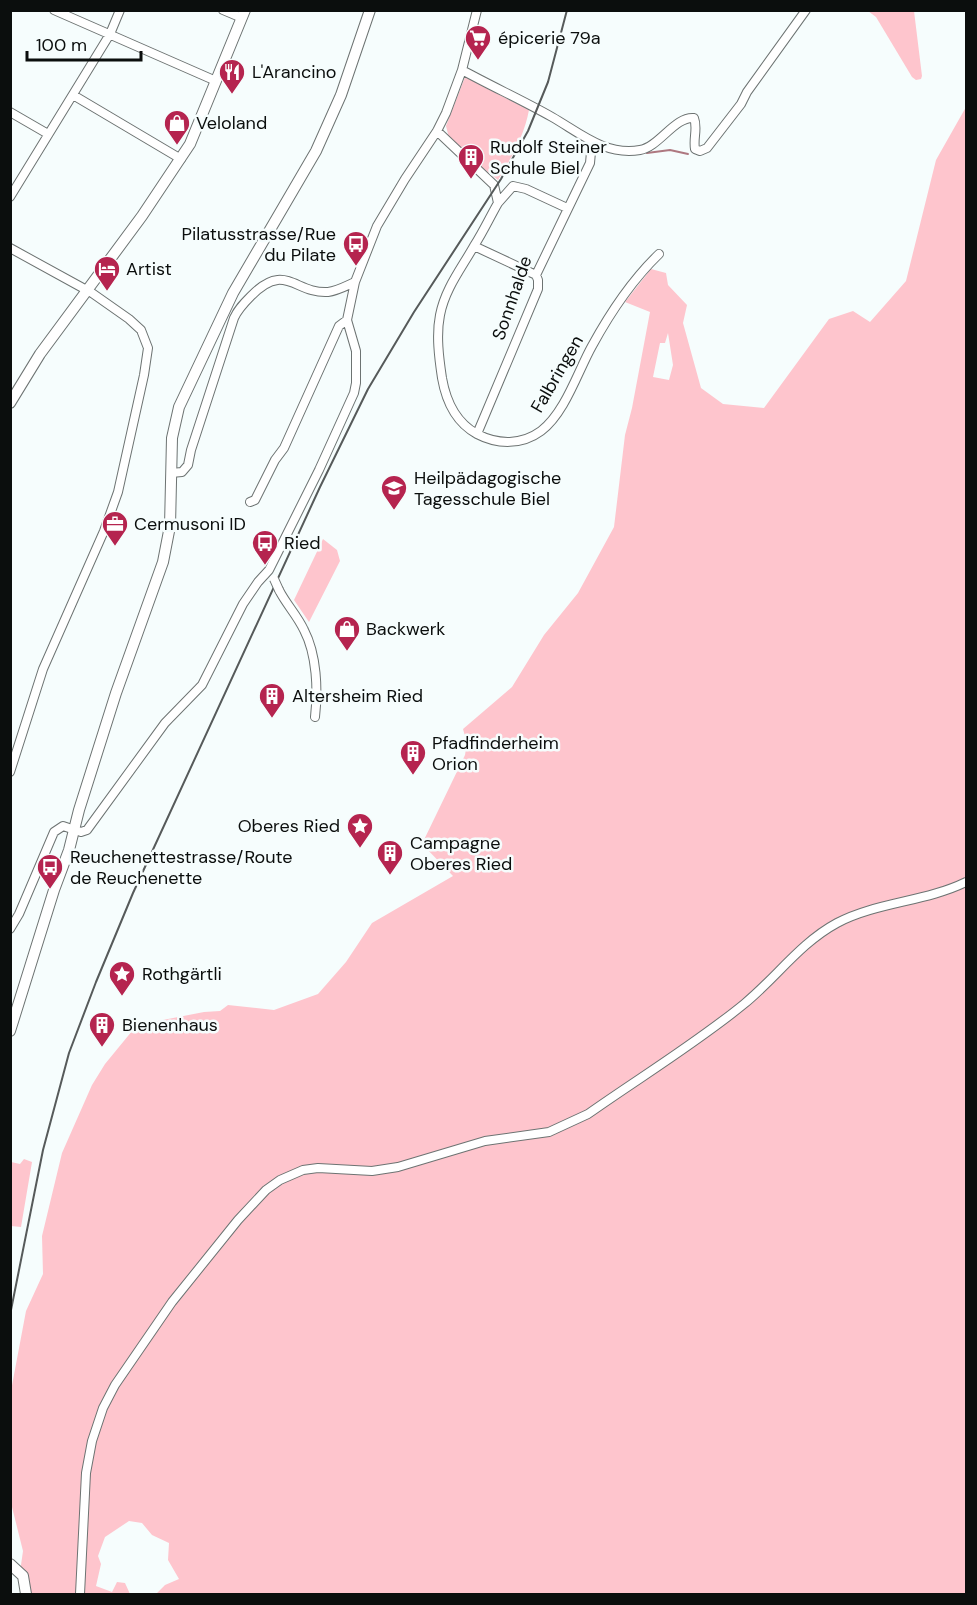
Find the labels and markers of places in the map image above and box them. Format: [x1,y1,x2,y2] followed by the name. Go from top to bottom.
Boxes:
[463,23,493,61] supermarket icon: épicerie 79a
[498,26,601,50] place label: épicerie 79a
[217,57,247,95] restaurant icon: L'Arancino
[252,60,337,84] place label: L'Arancino
[162,108,192,146] shop icon: Veloland
[196,111,267,135] place label: Veloland
[490,135,607,180] place label: Rudolf Steiner Schule Biel
[456,142,486,180] building icon: Rudolf Steiner Schule Biel
[182,222,336,267] place label: Pilatusstrasse/Rue du Pilate
[341,229,371,267] bus stop icon: Pilatusstrasse/Rue du Pilate
[92,254,122,292] hotel icon: Artist
[126,257,172,281] place label: Artist
[414,466,561,511] place label: Heilpädagogische Tagesschule Biel
[379,473,409,511] school or university icon: Heilpädagogische Tagesschule Biel
[100,509,130,547] office icon: Cermusoni ID
[134,512,246,536] place label: Cermusoni ID
[250,528,280,566] bus stop icon: Ried
[284,531,321,555] place label: Ried
[332,614,362,652] shop icon: Backwerk
[366,617,445,641] place label: Backwerk
[257,681,287,719] building icon: Altersheim Ried
[292,684,423,708] place label: Altersheim Ried
[432,731,559,776] place label: Pfadfinderheim Orion
[398,738,428,776] building icon: Pfadfinderheim Orion
[345,811,375,849] place icon: Oberes Ried
[238,814,340,838] place label: Oberes Ried
[410,831,512,876] place label: Campagne Oberes Ried
[375,838,405,876] building icon: Campagne Oberes Ried
[70,845,293,890] place label: Reuchenettestrasse/Route de Reuchenette
[35,852,65,890] bus stop icon: Reuchenettestrasse/Route de Reuchenette
[107,959,137,997] place icon: Rothgärtli
[142,962,222,986] place label: Rothgärtli
[87,1010,117,1048] building icon: Bienenhaus
[122,1013,218,1037] place label: Bienenhaus

